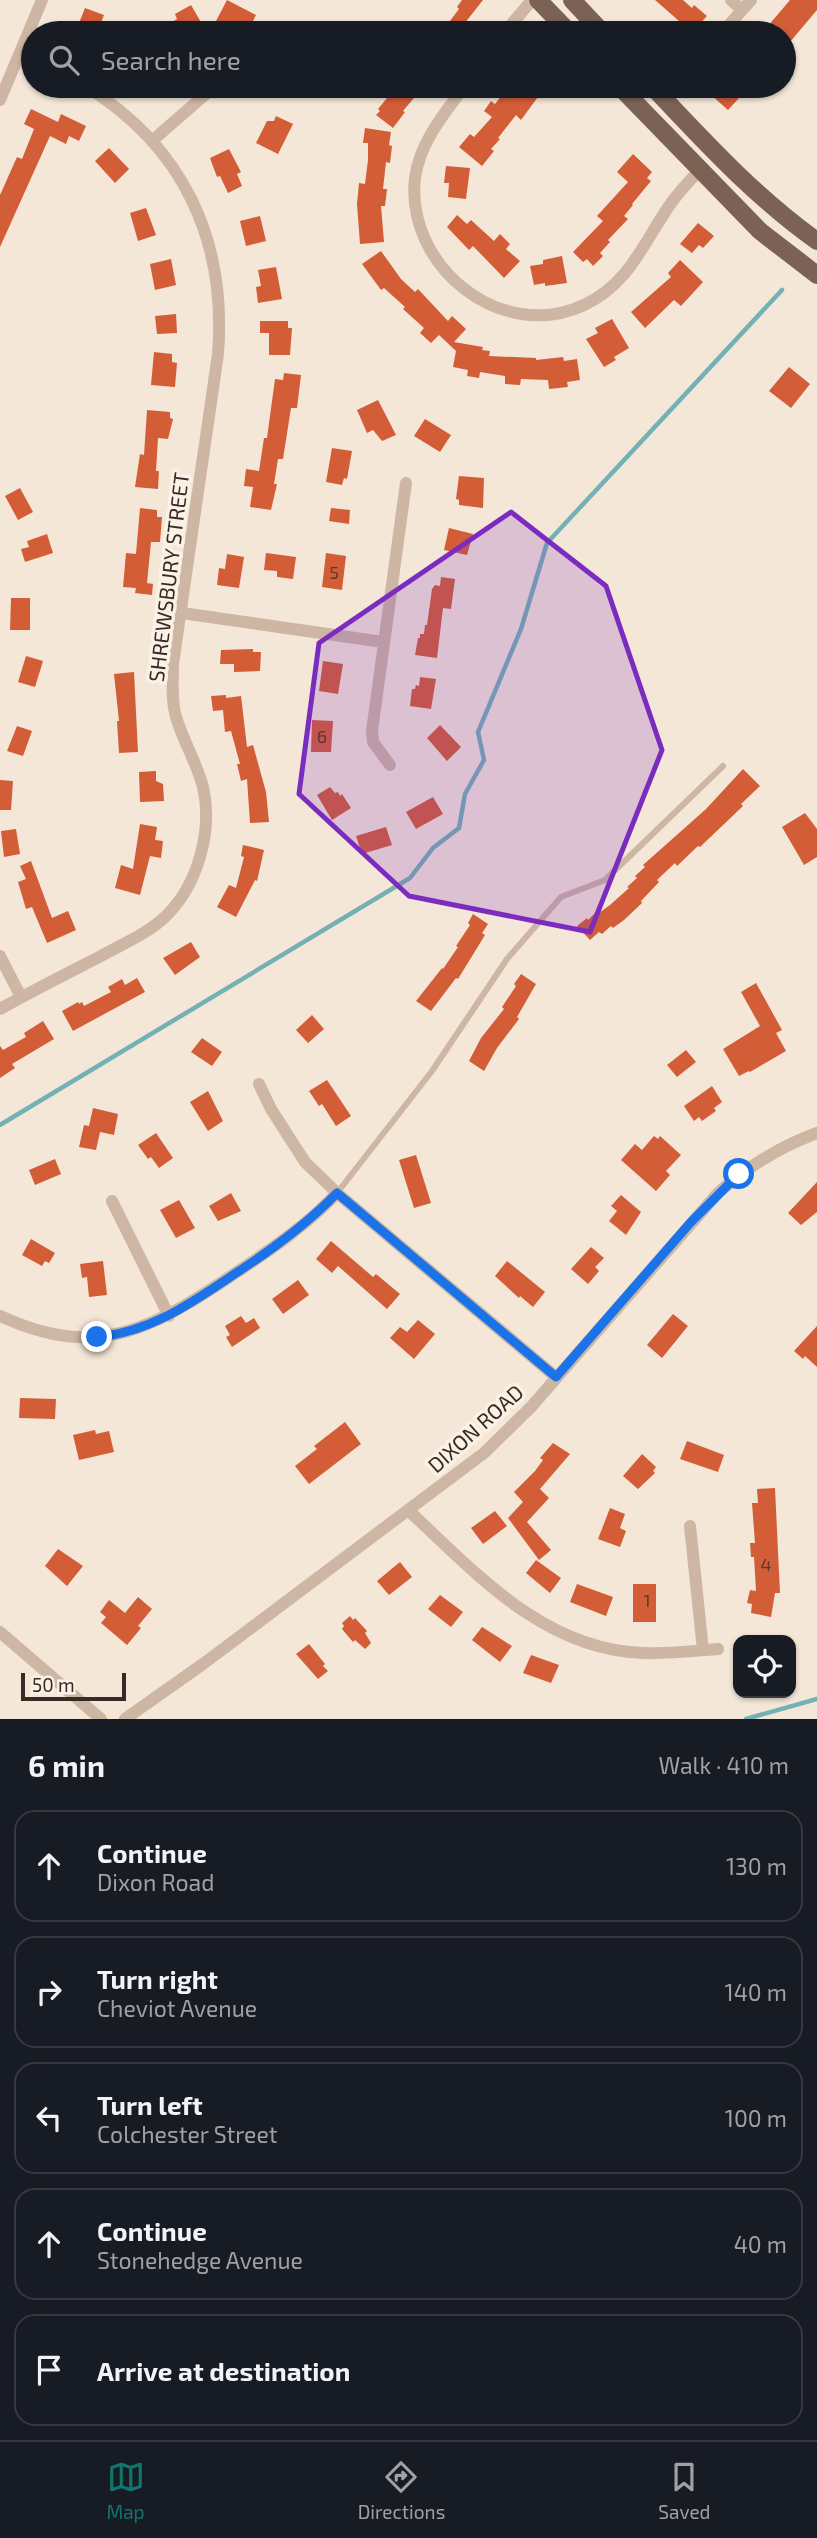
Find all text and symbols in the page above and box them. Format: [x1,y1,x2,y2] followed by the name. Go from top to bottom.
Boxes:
[21,21,796,98] search box
[45,41,83,79] icon: search
[101,44,241,75] text: Search here
[143,471,193,683] street label: SHREWSBURY STREET
[329,561,339,583] house number: 5
[317,725,327,747] house number: 6
[723,1158,754,1189] route start
[81,1321,112,1352] route end
[422,1379,528,1477] street label: DIXON ROAD
[760,1553,772,1575] house number: 4
[643,1589,651,1611] house number: 1
[733,1635,796,1698] map controls
[733,1635,796,1698] button: locate
[21,1670,126,1702] scale bar
[32,1673,75,1696] text: 50 m
[28,1747,105,1783] text: 6 min
[658,1751,789,1779] text: Walk · 410 m
[97,1837,207,1868] text: Continue
[30,1847,68,1885] icon: ahead
[726,1852,787,1880] text: 130 m
[97,1868,214,1896] text: Dixon Road
[97,1963,218,1994] text: Turn right
[30,1973,68,2011] icon: right
[725,1978,787,2006] text: 140 m
[97,1994,257,2022] text: Cheviot Avenue
[97,2089,203,2120] text: Turn left
[30,2099,68,2137] icon: left
[725,2104,787,2132] text: 100 m
[97,2120,278,2148] text: Colchester Street
[97,2215,207,2246] text: Continue
[30,2225,68,2263] icon: ahead
[734,2230,787,2258] text: 40 m
[97,2246,303,2274] text: Stonehedge Avenue
[30,2351,68,2389] icon: arrive
[97,2355,350,2386] text: Arrive at destination
[107,2458,145,2523] tab: Map
[358,2458,445,2523] tab: Directions
[658,2458,710,2523] tab: Saved

